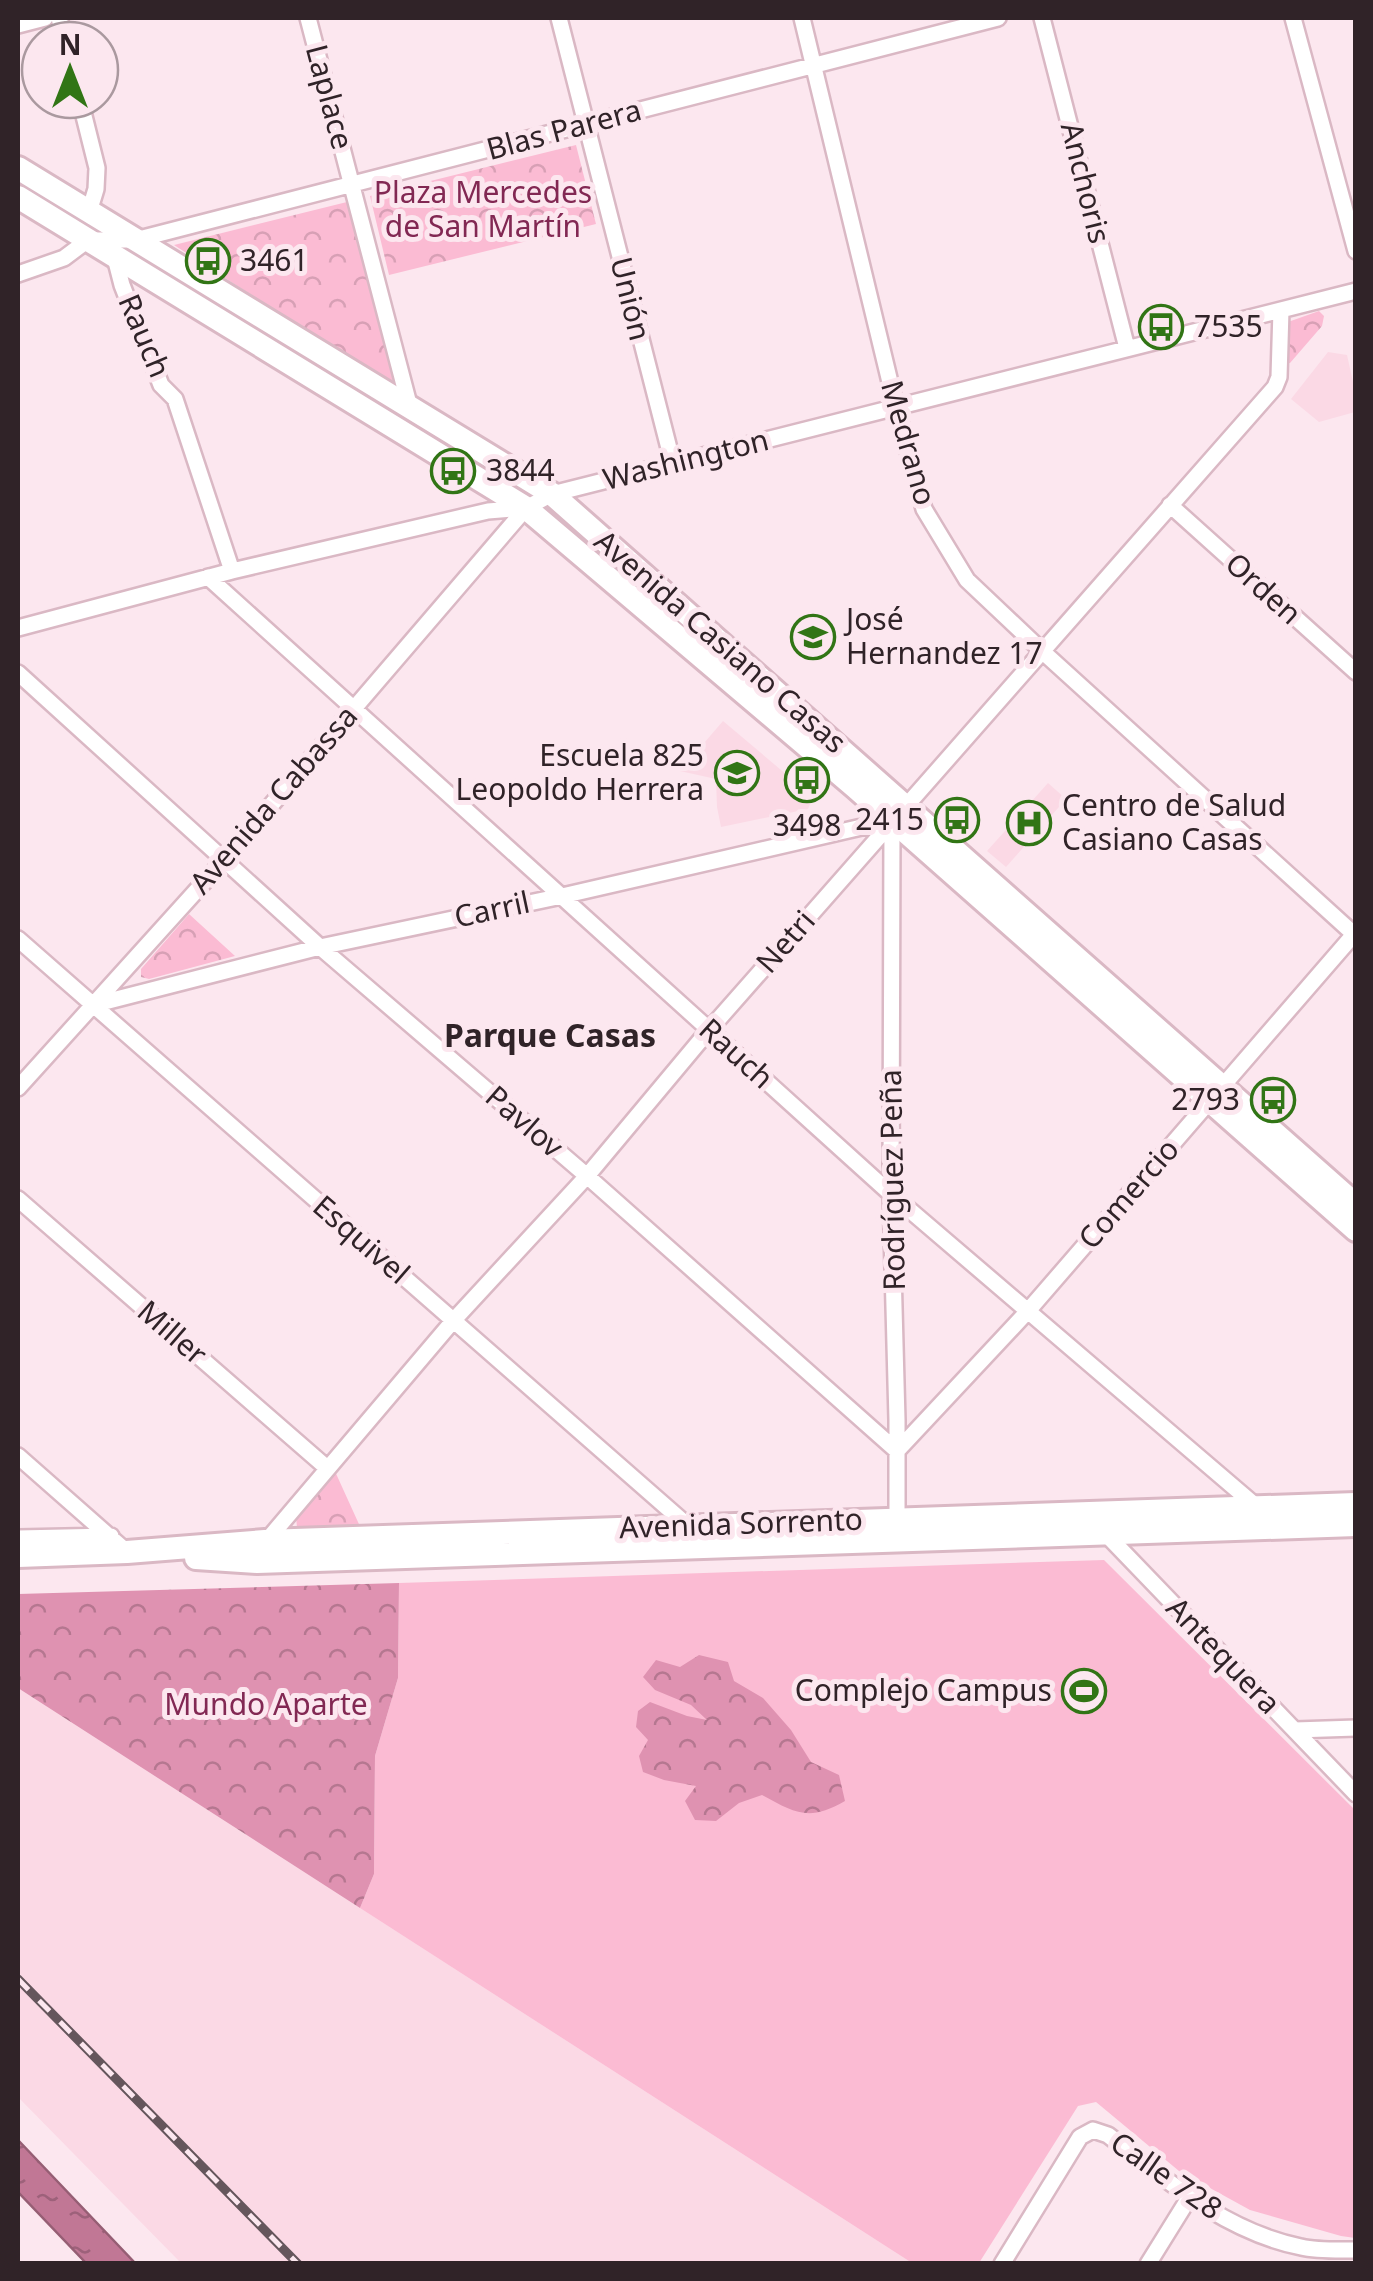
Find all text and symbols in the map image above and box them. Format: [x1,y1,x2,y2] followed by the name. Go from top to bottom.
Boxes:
[20,20,120,120] north arrow
[59,25,81,63] text: N
[297,40,364,154] street label: Laplace
[482,88,645,169] street label: Blas Parera
[1052,118,1121,247] street label: Anchoris
[374,171,592,246] park label: Plaza Mercedes de San Martín
[185,238,231,284] bus stop icon: 3461
[240,239,309,280] place label: 3461
[601,252,662,345] street label: Unión
[110,287,181,383] street label: Rauch
[1138,304,1184,350] bus stop icon: 7535
[1194,305,1263,346] place label: 7535
[872,375,947,510] street label: Medrano
[599,418,773,499] street label: Washington
[430,448,476,494] bus stop icon: 3844
[486,449,555,490] place label: 3844
[586,520,856,762] street label: Avenida Casiano Casas
[1217,543,1311,633] street label: Orden
[843,598,1043,673] place label: José Hernandez 17
[790,614,836,660] school or university icon: José Hernandez 17
[180,696,366,902] street label: Avenida Cabassa
[456,734,704,809] place label: Escuela 825 Leopoldo Herrera
[714,750,760,796] school or university icon: Escuela 825 Leopoldo Herrera
[784,757,830,803] bus stop icon: 3498
[1062,784,1286,859] place label: Centro de Salud Casiano Casas
[934,797,980,843] bus stop icon: 2415
[855,798,924,839] place label: 2415
[1006,800,1052,846] hospital icon: Centro de Salud Casiano Casas
[773,804,841,845] place label: 3498
[450,881,533,936] street label: Carril
[746,901,824,981] street label: Netri
[691,1009,783,1097] street label: Rauch
[444,1013,656,1056] district label: Parque Casas
[869,1069,914,1291] street label: Rodríguez Peña
[477,1076,573,1167] street label: Pavlov
[1250,1077,1296,1123] bus stop icon: 2793
[1171,1078,1240,1119] place label: 2793
[1068,1129,1187,1257] street label: Comercio
[305,1185,419,1292] street label: Esquivel
[129,1290,217,1373] street label: Miller
[618,1498,864,1547] street label: Avenida Sorrento
[1158,1587,1290,1722] street label: Antequera
[1061,1668,1107,1714] sports icon: Complejo Campus
[795,1669,1052,1710] place label: Complejo Campus
[164,1683,368,1724] park label: Mundo Aparte
[1103,2121,1231,2228] street label: Calle 728

